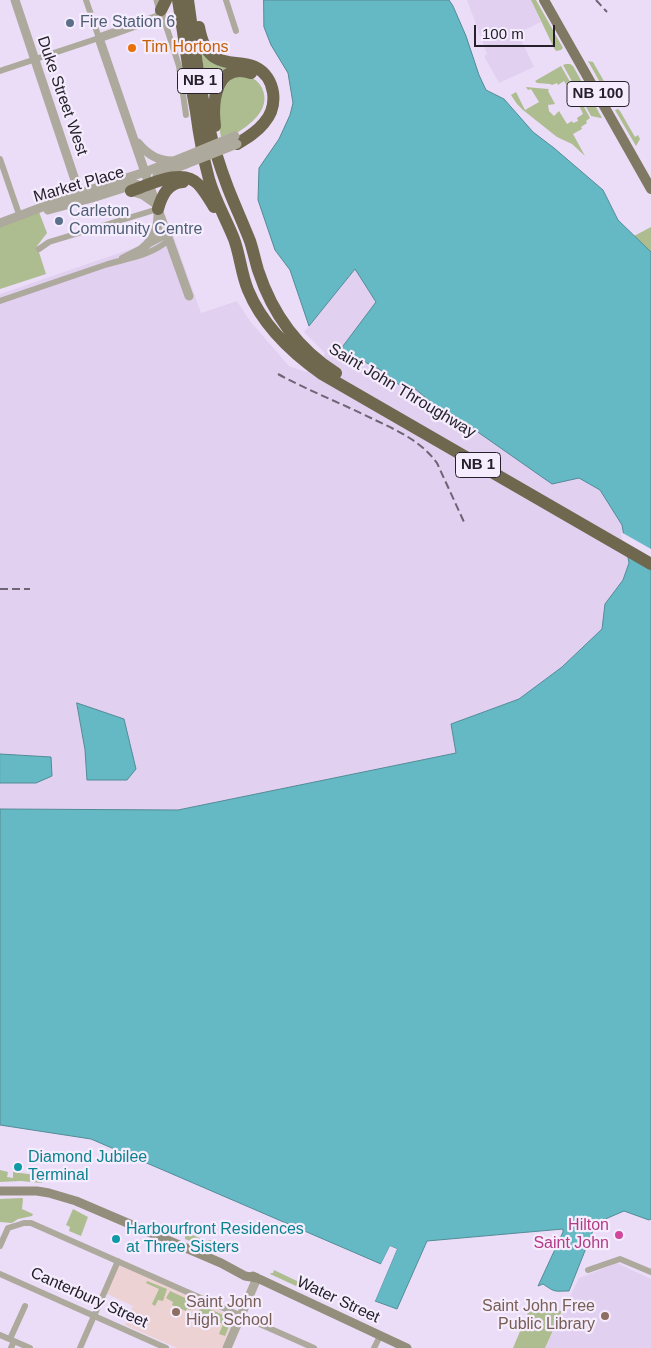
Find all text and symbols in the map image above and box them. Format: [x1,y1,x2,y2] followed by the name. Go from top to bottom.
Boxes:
[80,13,175,33] place label: Fire Station 6
[476,15,557,47] scale bar
[64,17,76,29] marker: Fire Station 6
[482,25,524,42] text: 100 m
[33,34,91,158] street label: Duke Street West
[142,38,229,58] place label: Tim Hortons
[126,42,138,54] marker: Tim Hortons
[178,68,222,94] road number: NB 1
[567,82,629,106] road number: NB 100
[31,163,127,207] street label: Market Place
[69,202,202,240] place label: Carleton Community Centre
[53,215,65,227] marker: Carleton Community Centre
[325,339,479,443] street label: Saint John Throughway
[456,452,500,478] road number: NB 1
[28,1148,147,1186] place label: Diamond Jubilee Terminal
[12,1161,24,1173] marker: Diamond Jubilee Terminal
[533,1216,609,1254] place label: Hilton Saint John
[126,1220,304,1258] place label: Harbourfront Residences at Three Sisters
[613,1229,625,1241] marker: Hilton Saint John
[110,1233,122,1245] marker: Harbourfront Residences at Three Sisters
[27,1264,151,1332] street label: Canterbury Street
[294,1272,382,1328] street label: Water Street
[186,1293,272,1331] place label: Saint John High School
[482,1297,595,1335] place label: Saint John Free Public Library
[170,1306,182,1318] marker: Saint John High School
[599,1310,611,1322] marker: Saint John Free Public Library

